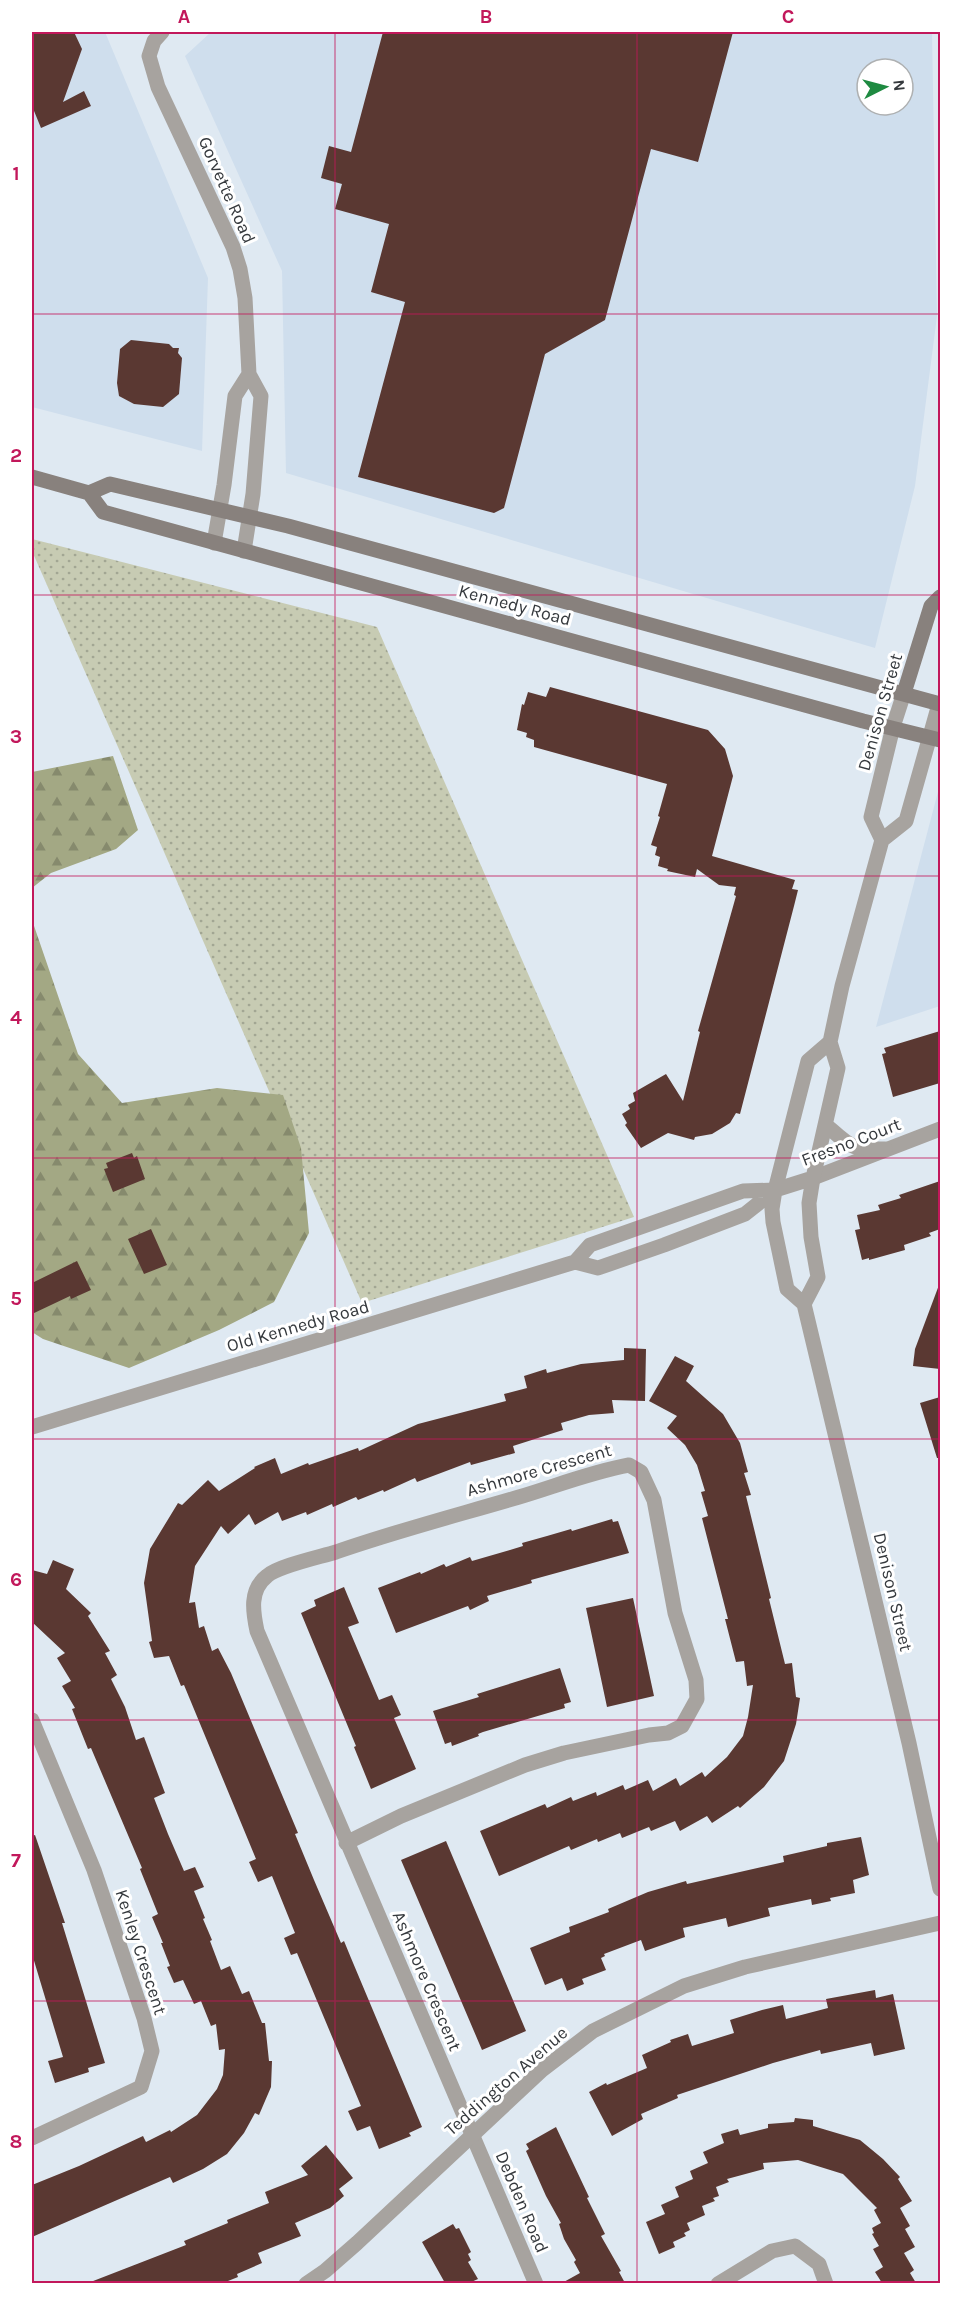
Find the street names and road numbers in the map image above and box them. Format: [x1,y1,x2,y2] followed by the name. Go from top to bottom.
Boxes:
[194,133,260,247] street label: Gorvette Road
[456,579,574,631] street label: Kennedy Road
[853,650,907,773] street label: Denison Street
[798,1113,904,1171] street label: Fresno Court
[224,1295,372,1357] street label: Old Kennedy Road
[464,1439,614,1501] street label: Ashmore Crescent
[869,1530,917,1654] street label: Denison Street
[110,1887,172,2018] street label: Kenley Crescent
[388,1908,466,2054] street label: Ashmore Crescent
[440,2022,572,2140] street label: Teddington Avenue
[491,2148,553,2256] street label: Debden Road

